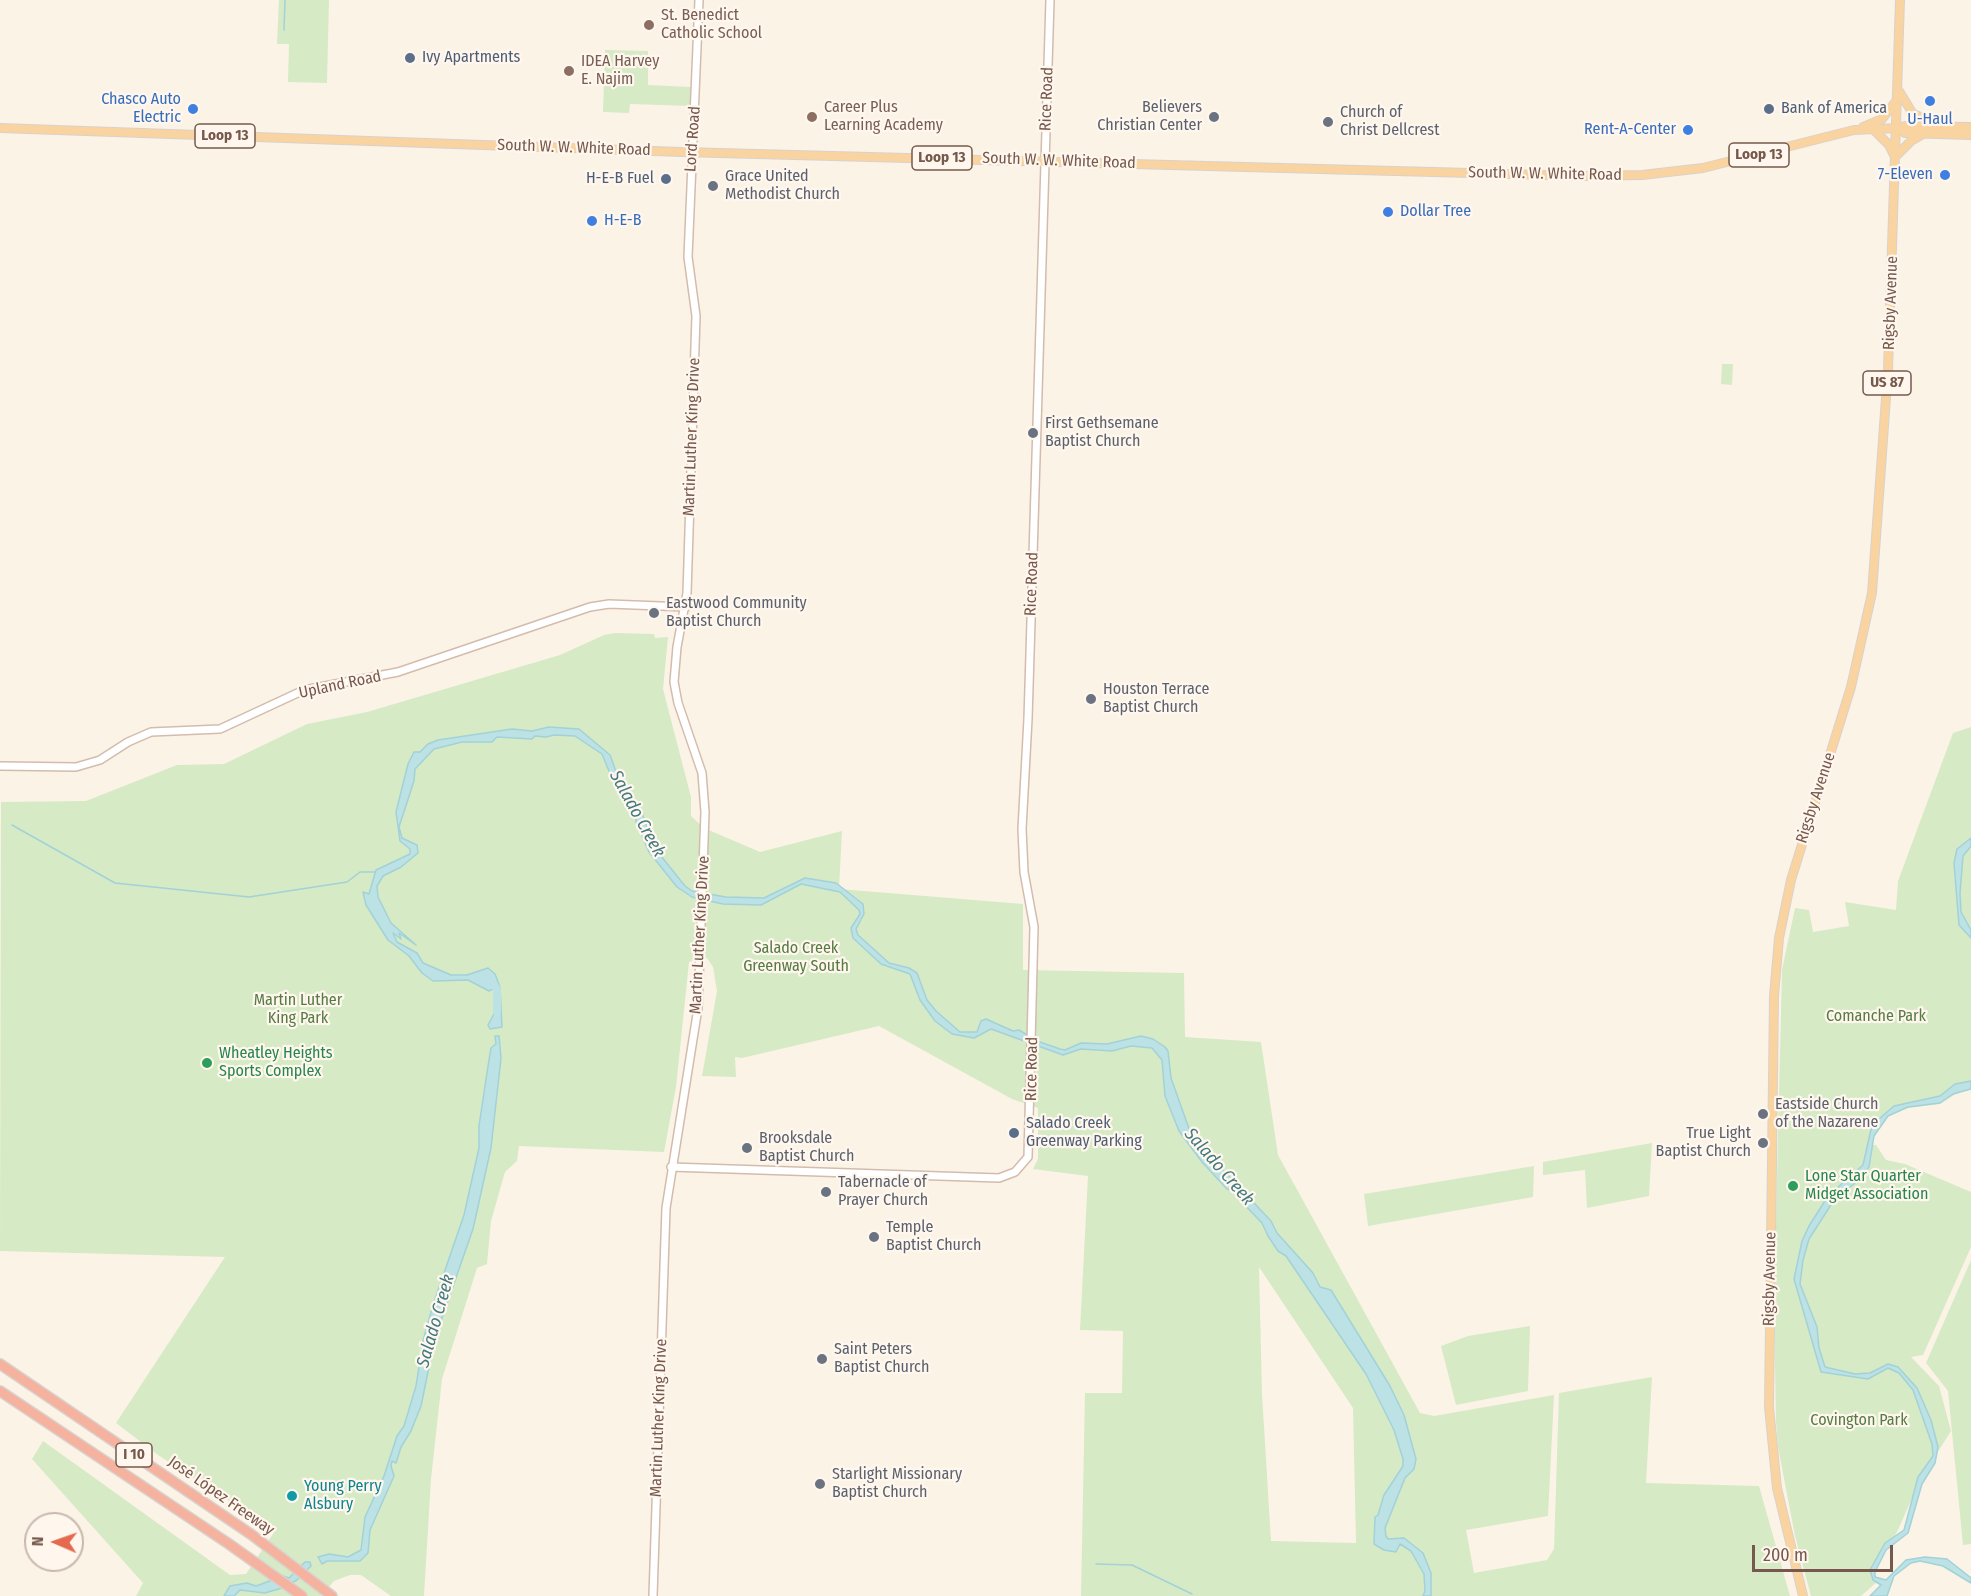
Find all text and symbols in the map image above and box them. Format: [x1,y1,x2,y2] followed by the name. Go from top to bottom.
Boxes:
[661,6,762,44] place label: St. Benedict Catholic School
[642,18,656,32] marker: St. Benedict Catholic School
[422,48,520,68] place label: Ivy Apartments
[403,51,417,65] marker: Ivy Apartments
[581,52,659,90] place label: IDEA Harvey E. Najim
[562,64,576,78] marker: IDEA Harvey E. Najim
[1036,67,1058,131] street label: Rice Road
[101,90,181,128] place label: Chasco Auto Electric
[1923,94,1937,108] marker: U-Haul
[824,98,943,136] place label: Career Plus Learning Academy
[1097,98,1202,136] place label: Believers Christian Center
[1781,99,1887,119] place label: Bank of America
[186,102,200,116] marker: Chasco Auto Electric
[1762,102,1776,116] marker: Bank of America
[1340,103,1439,141] place label: Church of Christ Dellcrest
[681,106,705,172] street label: Lord Road
[805,110,819,124] marker: Career Plus Learning Academy
[1207,110,1221,124] marker: Believers Christian Center
[1907,110,1953,130] place label: U-Haul
[1321,115,1335,129] marker: Church of Christ Dellcrest
[1584,120,1676,140] place label: Rent-A-Center
[1681,123,1695,137] marker: Rent-A-Center
[195,124,255,148] road number: Loop 13
[497,136,651,160] street label: South W. W. White Road
[1729,143,1789,167] road number: Loop 13
[912,146,972,170] road number: Loop 13
[982,149,1136,173] street label: South W. W. White Road
[1468,163,1622,185] street label: South W. W. White Road
[1878,165,1933,185] place label: 7-Eleven
[725,167,840,205] place label: Grace United Methodist Church
[1938,168,1952,182] marker: 7-Eleven
[586,169,654,189] place label: H-E-B Fuel
[659,172,673,186] marker: H-E-B Fuel
[706,179,720,193] marker: Grace United Methodist Church
[1400,202,1471,222] place label: Dollar Tree
[1381,205,1395,219] marker: Dollar Tree
[604,211,641,231] place label: H-E-B
[585,214,599,228] marker: H-E-B
[1880,255,1902,351] street label: Rigsby Avenue
[680,357,704,517] street label: Martin Luther King Drive
[1863,371,1911,395] road number: US 87
[1045,414,1159,452] place label: First Gethsemane Baptist Church
[1026,426,1040,440] marker: First Gethsemane Baptist Church
[1021,552,1043,616] street label: Rice Road
[666,594,807,632] place label: Eastwood Community Baptist Church
[647,606,661,620] marker: Eastwood Community Baptist Church
[297,667,383,703] street label: Upland Road
[1103,680,1209,718] place label: Houston Terrace Baptist Church
[1084,692,1098,706] marker: Houston Terrace Baptist Church
[1792,750,1840,846] street label: Rigsby Avenue
[604,767,670,861] water label: Salado Creek
[686,855,714,1015] street label: Martin Luther King Drive
[743,939,849,977] park label: Salado Creek Greenway South
[254,991,342,1029] park label: Martin Luther King Park
[1826,1007,1926,1027] park label: Comanche Park
[1022,1037,1042,1101] street label: Rice Road
[219,1044,333,1082] place label: Wheatley Heights Sports Complex
[200,1056,214,1070] marker: Wheatley Heights Sports Complex
[1775,1095,1878,1133] place label: Eastside Church of the Nazarene
[1756,1107,1770,1121] marker: Eastside Church of the Nazarene
[1026,1114,1142,1152] place label: Salado Creek Greenway Parking
[1179,1124,1259,1210] water label: Salado Creek
[1656,1124,1751,1162] place label: True Light Baptist Church
[1007,1126,1021,1140] marker: Salado Creek Greenway Parking
[759,1129,854,1167] place label: Brooksdale Baptist Church
[1756,1136,1770,1150] marker: True Light Baptist Church
[740,1141,754,1155] marker: Brooksdale Baptist Church
[1805,1167,1928,1205] place label: Lone Star Quarter Midget Association
[838,1173,928,1211] place label: Tabernacle of Prayer Church
[1786,1179,1800,1193] marker: Lone Star Quarter Midget Association
[819,1185,833,1199] marker: Tabernacle of Prayer Church
[886,1218,981,1256] place label: Temple Baptist Church
[867,1230,881,1244] marker: Temple Baptist Church
[1760,1232,1780,1326] street label: Rigsby Avenue
[412,1272,460,1370] water label: Salado Creek
[647,1338,671,1498] street label: Martin Luther King Drive
[834,1340,929,1378] place label: Saint Peters Baptist Church
[815,1352,829,1366] marker: Saint Peters Baptist Church
[1810,1411,1908,1431] park label: Covington Park
[116,1443,152,1467] road number: I 10
[164,1452,278,1540] street label: José López Freeway
[832,1465,962,1503] place label: Starlight Missionary Baptist Church
[304,1477,382,1515] place label: Young Perry Alsbury
[813,1477,827,1491] marker: Starlight Missionary Baptist Church
[285,1489,299,1503] marker: Young Perry Alsbury
[24,1512,84,1572] north arrow
[1755,1533,1896,1571] scale bar
[28,1536,47,1547] text: N
[1763,1544,1808,1566] text: 200 m

